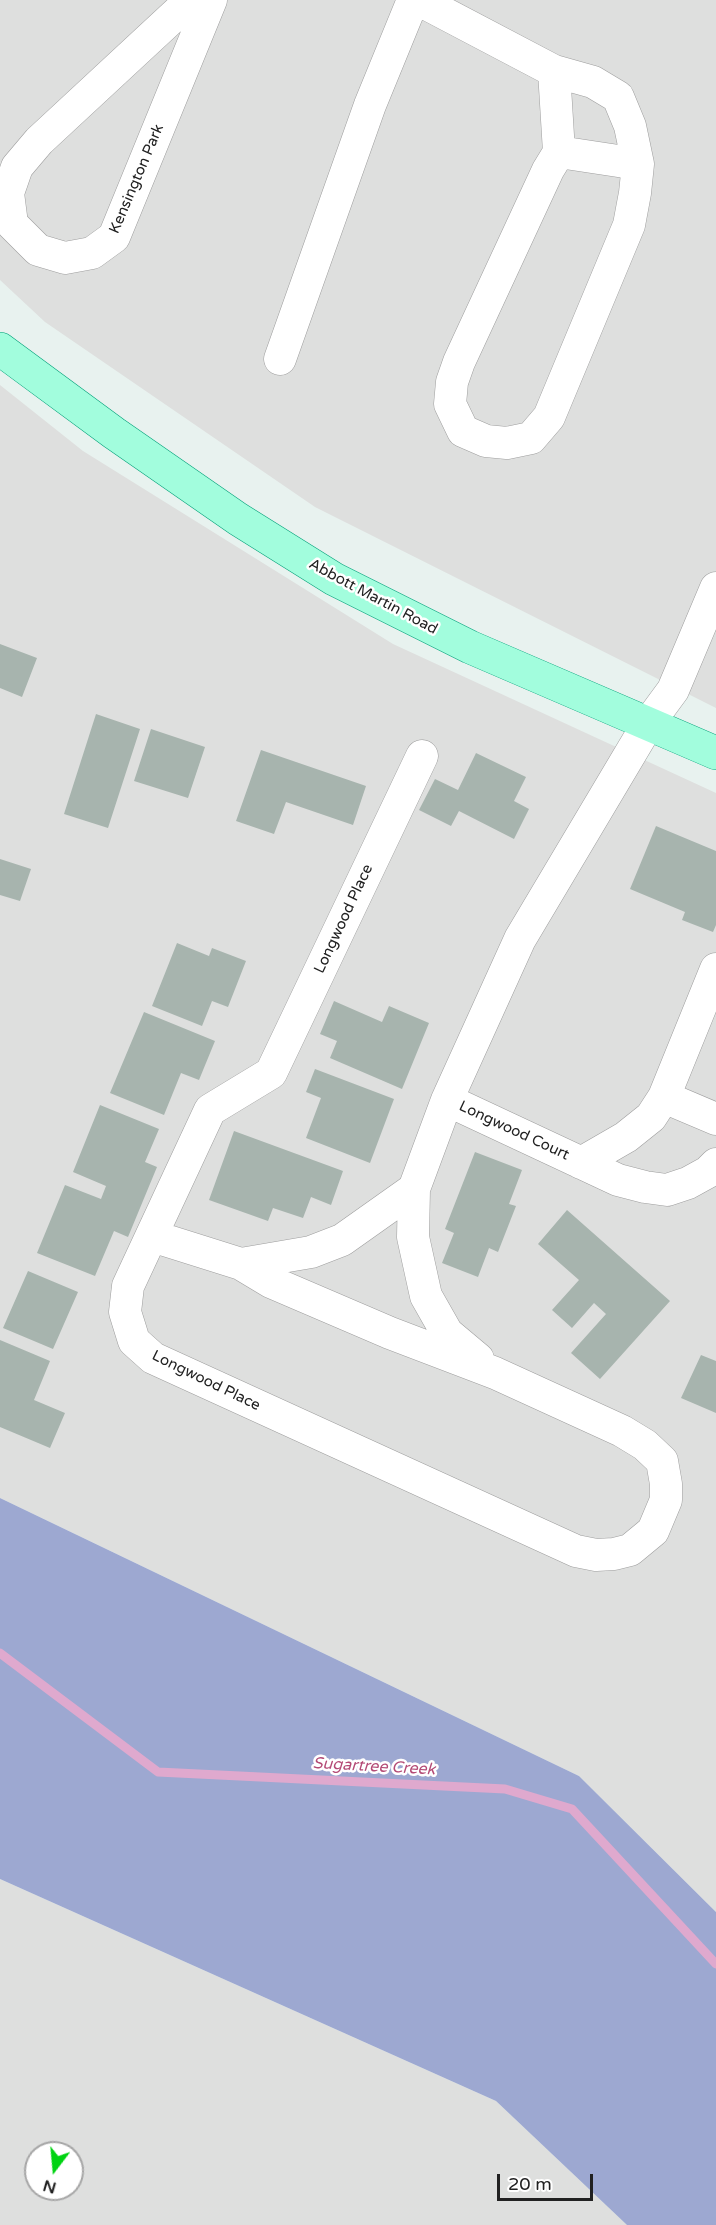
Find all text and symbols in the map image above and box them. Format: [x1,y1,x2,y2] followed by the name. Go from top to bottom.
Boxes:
[106,122,168,236] street label: Kensington Park
[306,555,440,639] street label: Abbott Martin Road
[311,862,377,976] street label: Longwood Place
[456,1098,572,1164] street label: Longwood Court
[149,1347,263,1415] street label: Longwood Place
[312,1754,436,1780] water label: Sugartree Creek
[24,2141,84,2201] north arrow
[500,2162,596,2200] scale bar
[508,2173,552,2195] text: 20 m
[41,2175,59,2198] text: N

